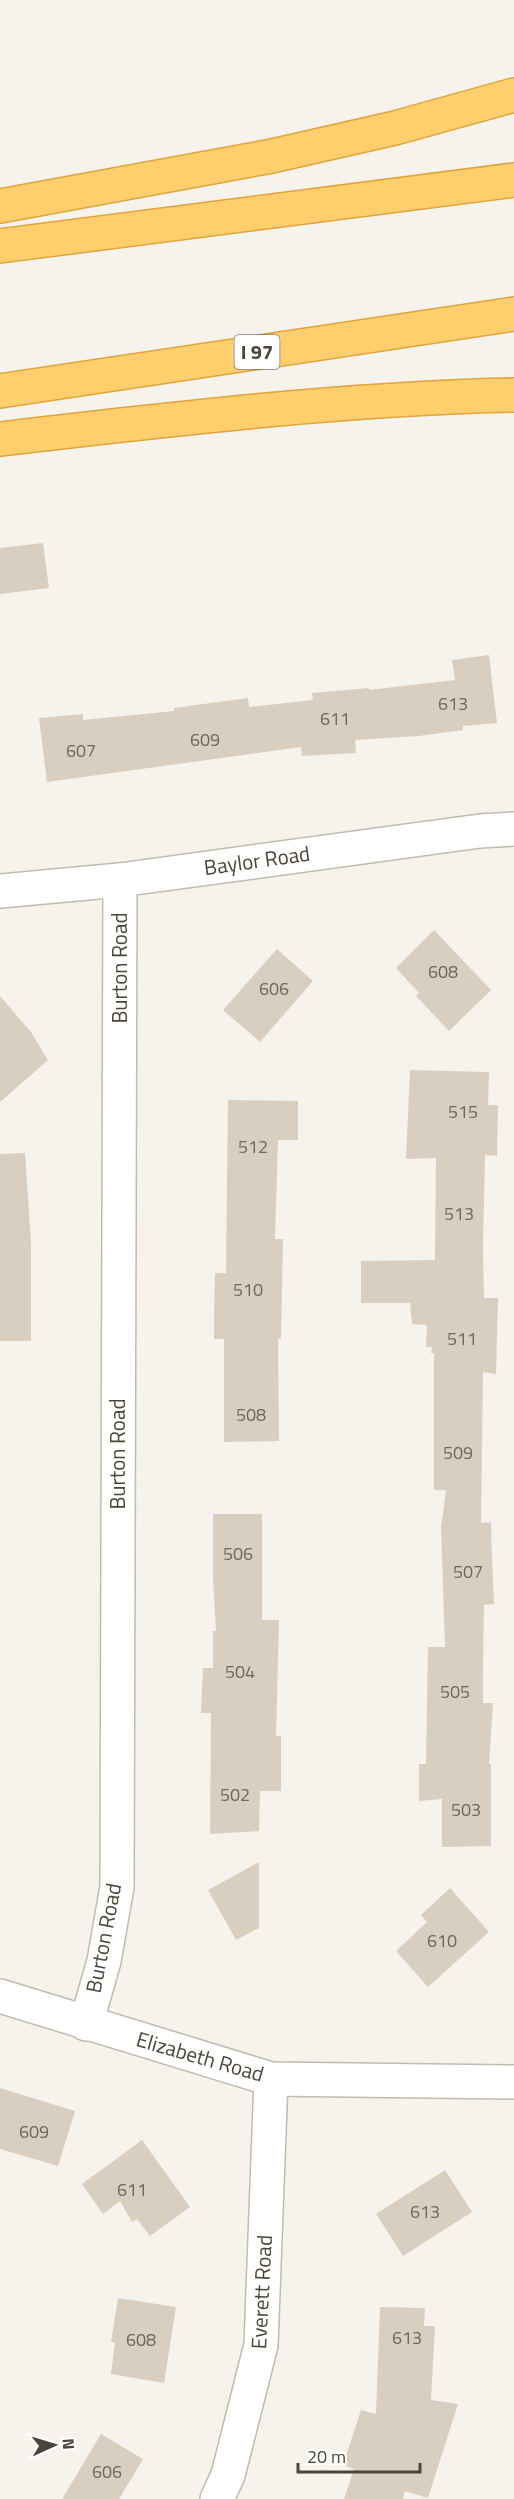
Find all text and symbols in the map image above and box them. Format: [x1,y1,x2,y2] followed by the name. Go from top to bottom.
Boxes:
[234,335,280,369] road number: I 97
[438,690,468,717] house number: 613
[320,705,350,732] house number: 611
[190,726,220,753] house number: 609
[66,737,96,764] house number: 607
[202,837,312,883] street label: Baylor Road
[103,912,135,1024] street label: Burton Road
[428,958,458,985] house number: 608
[259,975,289,1002] house number: 606
[448,1098,478,1125] house number: 515
[238,1133,268,1160] house number: 512
[444,1200,474,1227] house number: 513
[233,1276,263,1303] house number: 510
[447,1325,477,1352] house number: 511
[101,1398,133,1510] street label: Burton Road
[236,1401,266,1428] house number: 508
[443,1439,473,1466] house number: 509
[223,1540,253,1567] house number: 506
[453,1558,483,1585] house number: 507
[225,1658,255,1685] house number: 504
[440,1678,470,1705] house number: 505
[220,1781,250,1808] house number: 502
[451,1796,481,1823] house number: 503
[77,1880,129,1995] street label: Burton Road
[427,1927,457,1954] house number: 610
[133,2023,268,2090] street label: Elizabeth Road
[19,2118,49,2145] house number: 609
[117,2176,147,2203] house number: 611
[410,2198,440,2225] house number: 613
[242,2234,280,2350] street label: Everett Road
[392,2324,422,2351] house number: 613
[126,2326,156,2353] house number: 608
[24,2415,84,2475] north arrow
[298,2436,420,2474] scale bar
[57,2438,81,2450] text: N
[307,2443,346,2470] text: 20 m
[92,2458,122,2485] house number: 606

